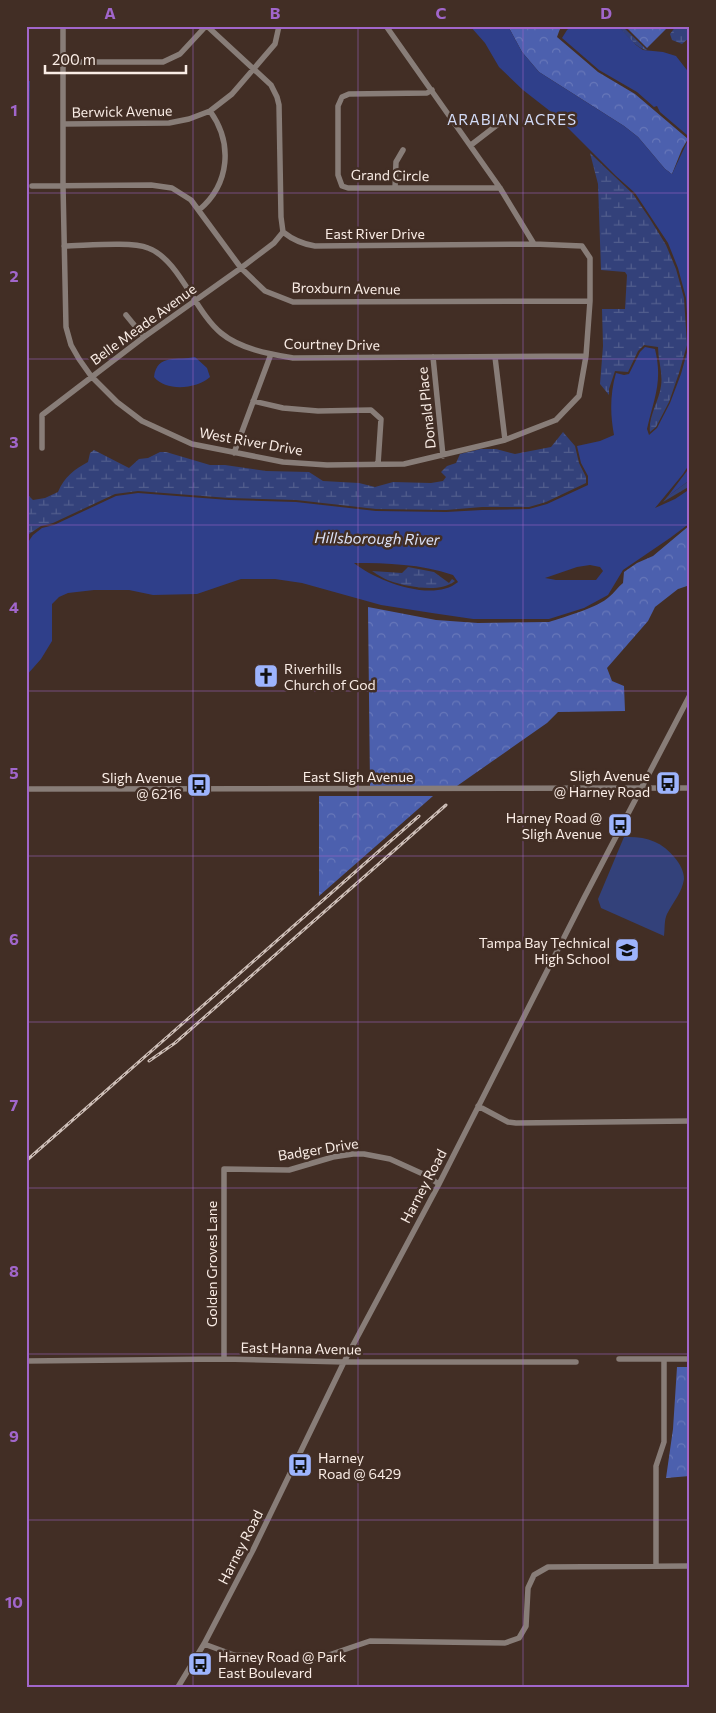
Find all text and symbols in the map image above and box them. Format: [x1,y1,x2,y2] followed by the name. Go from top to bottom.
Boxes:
[104,3,116,22] text: A
[270,3,281,22] text: B
[436,3,447,22] text: C
[600,3,612,22] text: D
[45,42,186,74] scale bar
[52,50,96,68] text: 200 m
[10,100,18,119] text: 1
[72,102,172,120] street label: Berwick Avenue
[447,110,577,128] district label: ARABIAN ACRES
[351,166,429,184] street label: Grand Circle
[325,225,425,242] street label: East River Drive
[9,266,19,285] text: 2
[291,279,401,297] street label: Broxburn Avenue
[87,280,199,368] street label: Belle Meade Avenue
[284,335,380,353] street label: Courtney Drive
[413,366,439,450] street label: Donald Place
[198,424,304,458] street label: West River Drive
[9,432,19,451] text: 3
[314,528,441,548] water label: Hillsborough River
[9,597,19,616] text: 4
[284,660,376,693] place label: Riverhills Church of God
[253,663,279,689] church icon: Riverhills Church of God
[9,763,19,782] text: 5
[554,767,650,800] place label: Sligh Avenue @ Harney Road
[303,768,413,785] street label: East Sligh Avenue
[102,769,182,802] place label: Sligh Avenue @ 6216
[655,770,681,796] bus stop icon: Sligh Avenue @ Harney Road
[186,772,212,798] bus stop icon: Sligh Avenue @ 6216
[506,809,602,842] place label: Harney Road @ Sligh Avenue
[607,812,633,838] bus stop icon: Harney Road @ Sligh Avenue
[9,929,19,948] text: 6
[479,934,610,967] place label: Tampa Bay Technical High School
[614,937,640,963] school or university icon: Tampa Bay Technical High School
[10,1095,19,1114] text: 7
[276,1134,360,1164] street label: Badger Drive
[396,1146,450,1226] street label: Harney Road
[203,1201,220,1327] street label: Golden Groves Lane
[9,1261,19,1280] text: 8
[240,1338,362,1358] street label: East Hanna Avenue
[9,1426,19,1445] text: 9
[318,1449,401,1482] place label: Harney Road @ 6429
[287,1452,313,1478] bus stop icon: Harney Road @ 6429
[214,1507,266,1587] street label: Harney Road
[5,1592,23,1611] text: 10
[218,1648,347,1681] place label: Harney Road @ Park East Boulevard
[187,1651,213,1677] bus stop icon: Harney Road @ Park East Boulevard

